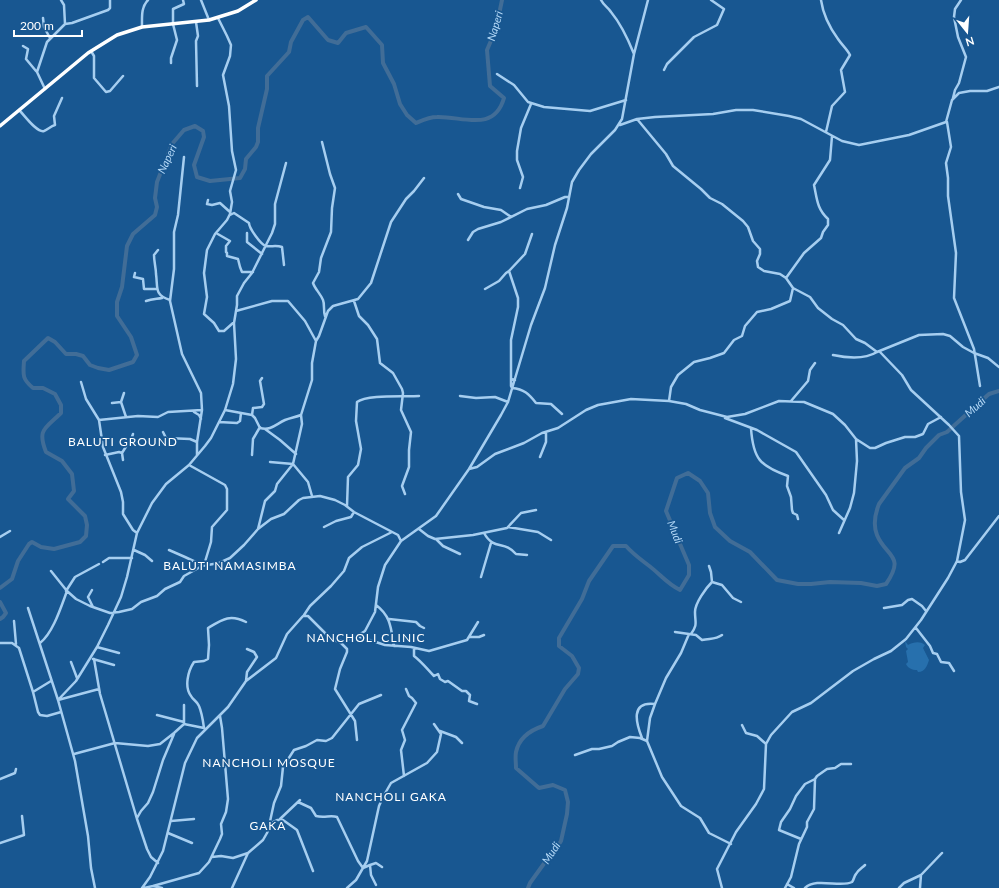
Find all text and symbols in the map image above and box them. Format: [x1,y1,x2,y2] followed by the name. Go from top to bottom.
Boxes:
[484,9,505,42] water label: Naperi
[14,12,82,38] scale bar
[947,12,987,52] north arrow
[20,18,54,33] text: 200 m
[964,35,976,49] text: N
[154,142,179,175] water label: Naperi
[962,394,988,419] water label: Mudi
[68,434,178,449] district label: BALUTI GROUND
[665,518,686,546] water label: Mudi
[163,558,297,573] district label: BALUTI NAMASIMBA
[307,630,425,645] district label: NANCHOLI CLINIC
[202,755,336,770] district label: NANCHOLI MOSQUE
[335,789,447,804] district label: NANCHOLI GAKA
[250,818,286,833] district label: GAKA
[539,839,563,866] water label: Mudi

